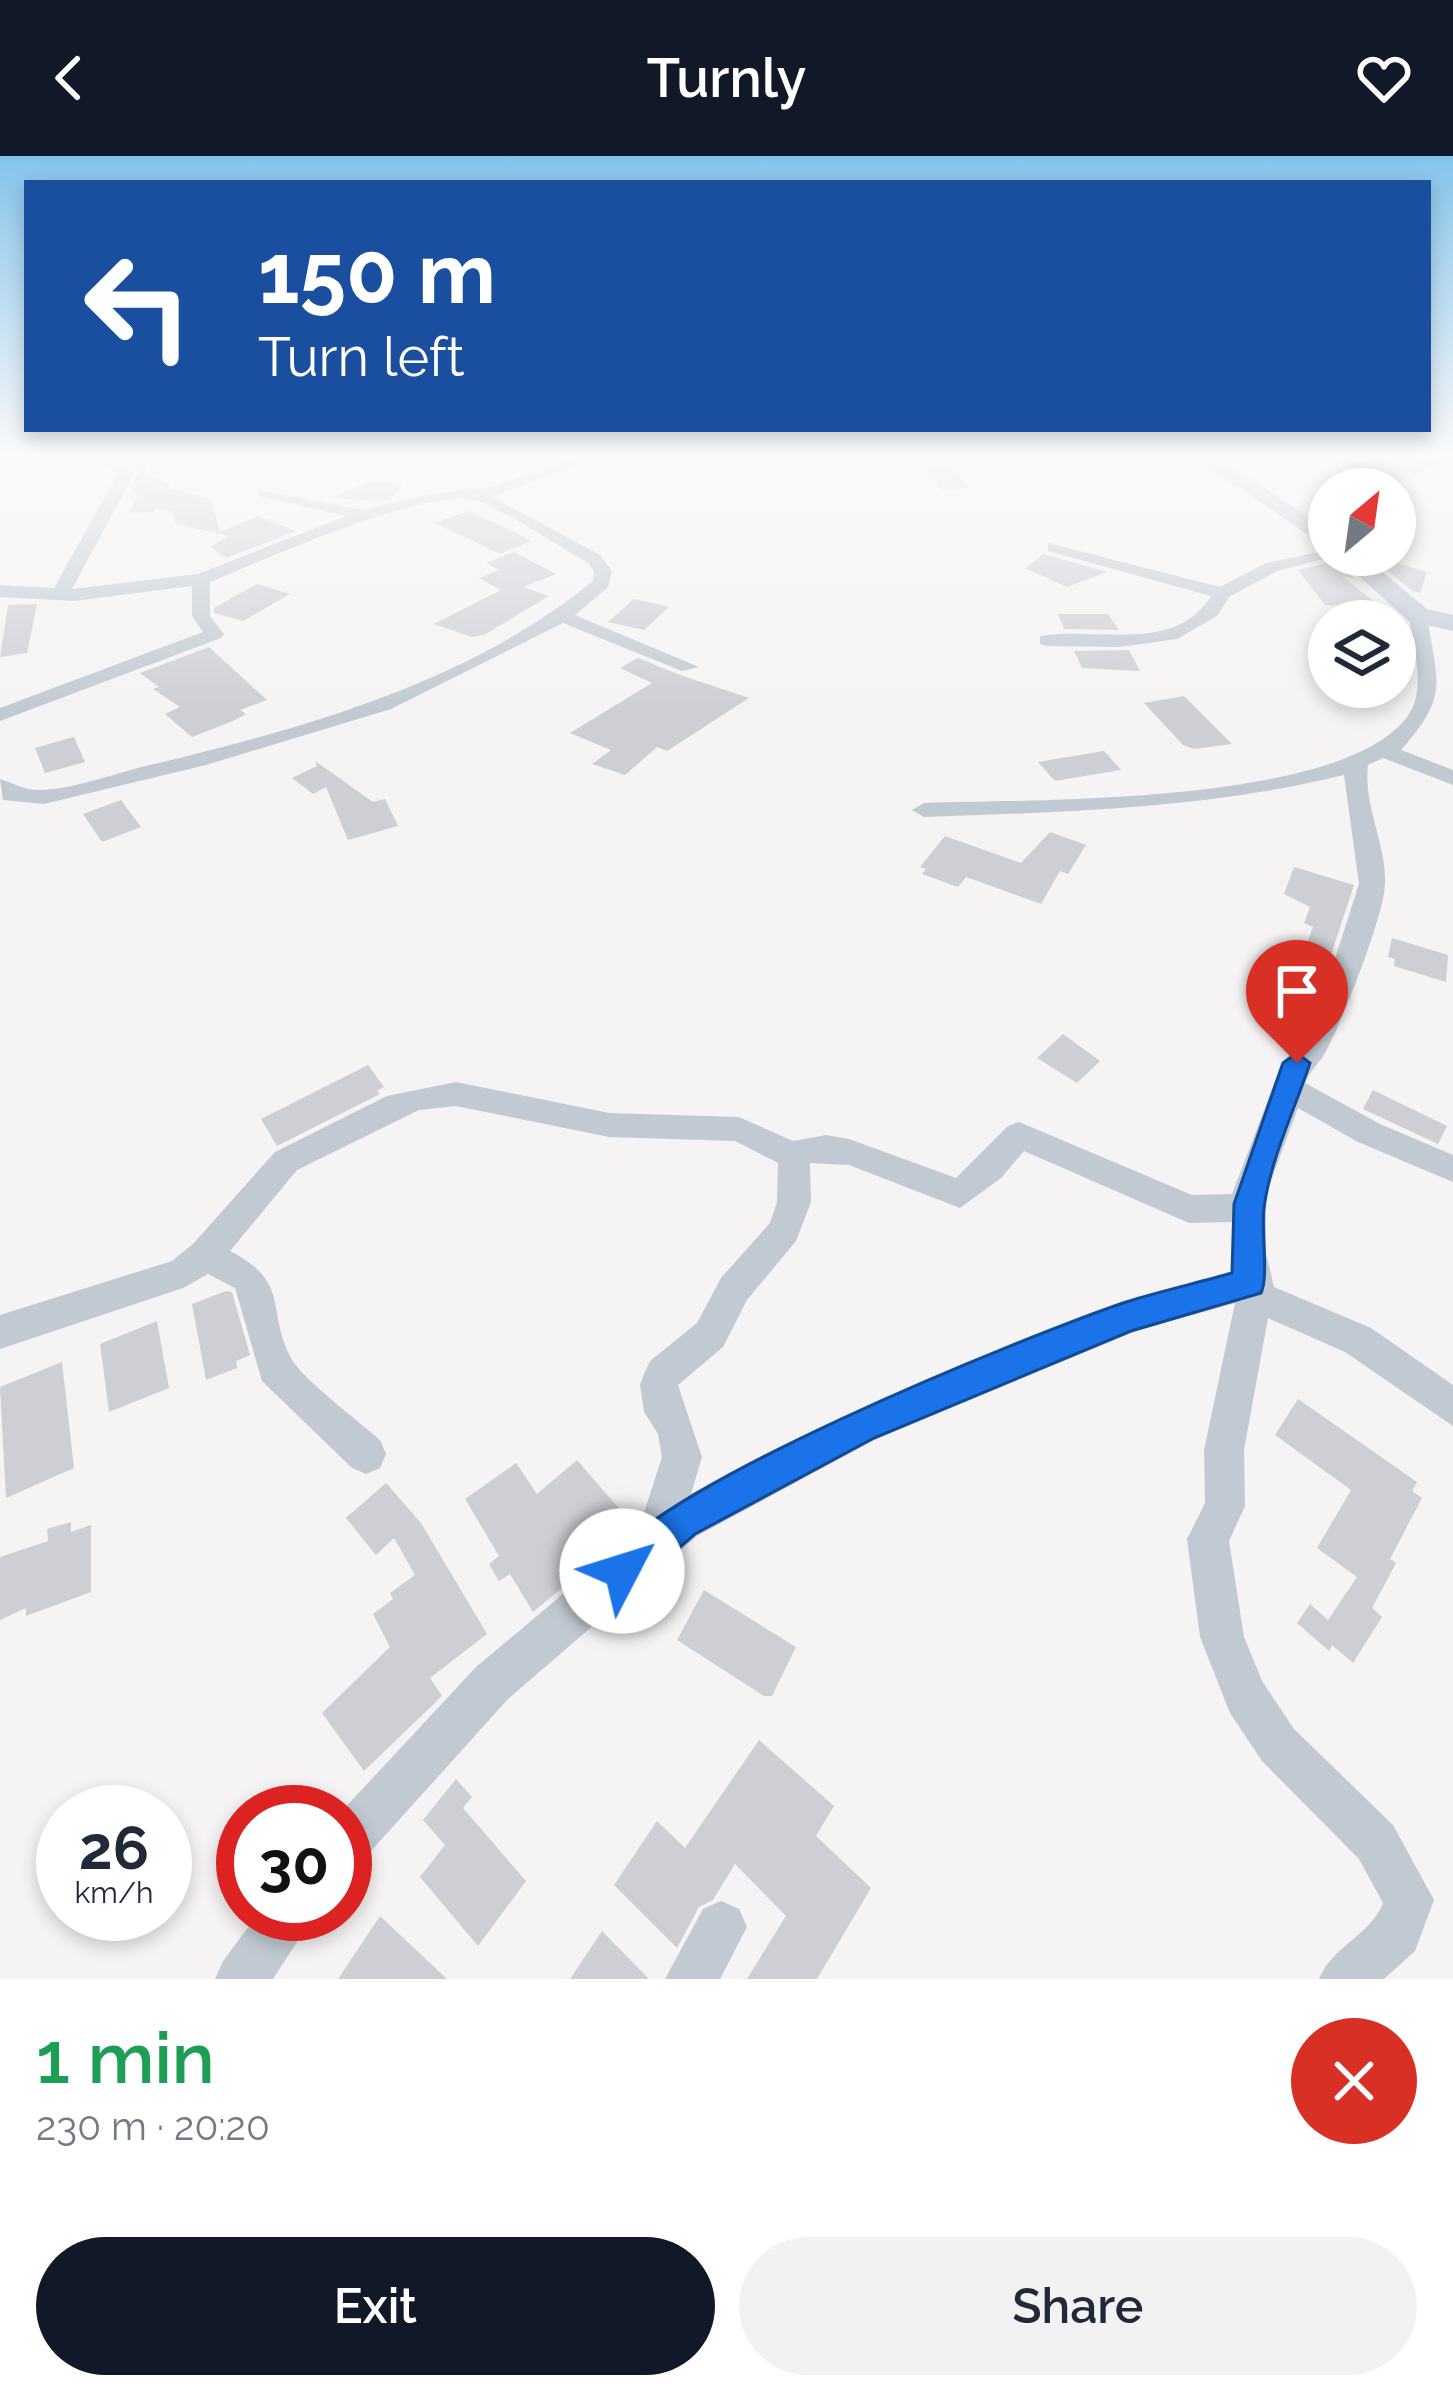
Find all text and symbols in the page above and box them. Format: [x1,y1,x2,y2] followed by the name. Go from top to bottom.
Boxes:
[36,45,102,111] icon: back
[1351,45,1417,111] icon: heart
[647,46,806,110] text: Turnly
[258,224,496,323] text: 150 m
[60,228,216,384] icon: left
[258,325,465,389] text: Turn left
[1308,468,1416,576] north arrow
[1308,468,1416,708] map controls
[1308,600,1416,708] button: layers
[1246,940,1348,1063] pin
[1264,958,1330,1024] icon: arrive
[559,1508,685,1634] position arrow
[216,1785,372,1941] speed limit sign: 30
[79,1813,149,1883] text: 26
[74,1875,154,1910] text: km/h
[36,2015,215,2100] text: 1 min
[1291,2018,1417,2144] button: close
[36,2103,270,2149] text: 230 m · 20:20
[36,2237,715,2375] button: Exit
[739,2237,1417,2375] button: Share

